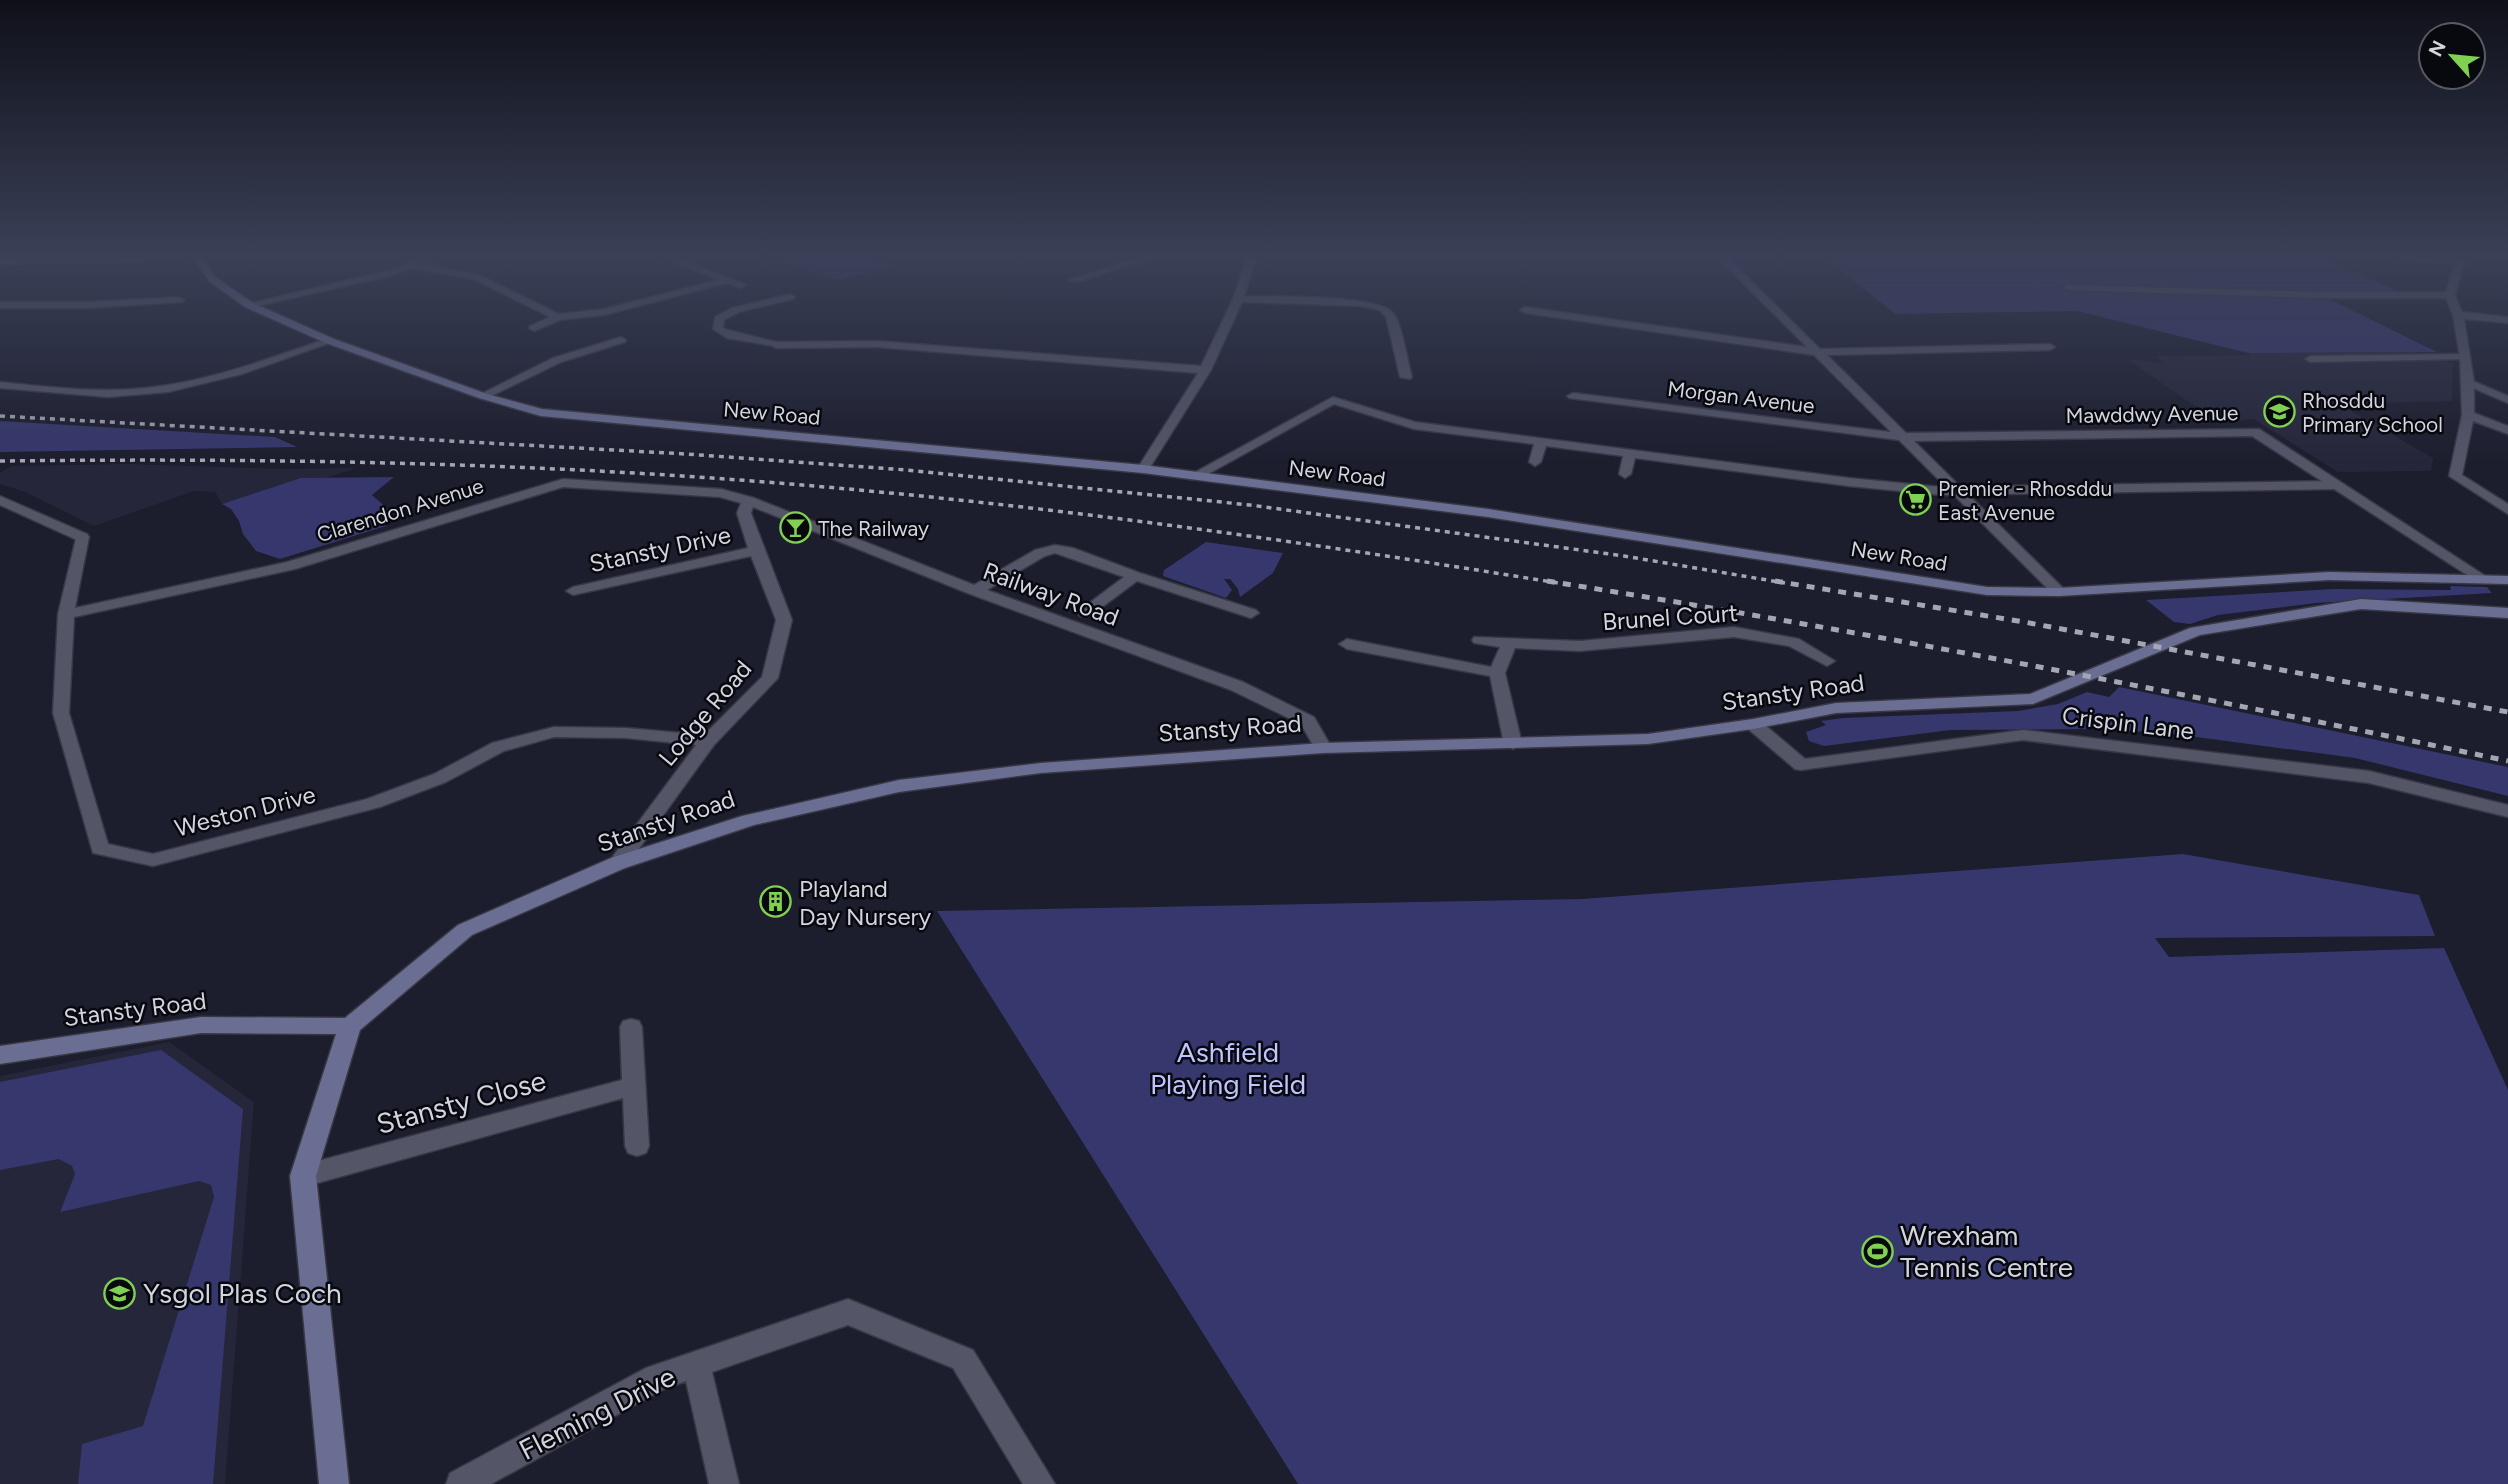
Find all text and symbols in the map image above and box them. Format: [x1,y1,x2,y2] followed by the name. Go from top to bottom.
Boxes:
[2417,21,2487,91] north arrow
[2424,37,2451,60] text: N
[1666,376,1816,418] street label: Morgan Avenue
[2302,388,2443,437] place label: Rhosddu Primary School
[2262,395,2296,429] school or university icon: Rhosddu Primary School
[722,396,822,430] street label: New Road
[2065,400,2239,428] street label: Mawddwy Avenue
[1287,455,1387,491] street label: New Road
[314,473,486,547] street label: Clarendon Avenue
[1938,476,2112,525] place label: Premier - Rhosddu East Avenue
[1898,483,1932,517] supermarket icon: Premier - Rhosddu East Avenue
[778,511,812,545] bar icon: The Railway
[818,516,929,541] place label: The Railway
[587,520,733,578] street label: Stansty Drive
[1849,536,1949,576] street label: New Road
[979,556,1123,632] street label: Railway Road
[1601,598,1739,636] street label: Brunel Court
[652,654,758,772] street label: Lodge Road
[1720,668,1866,716] street label: Stansty Road
[2060,701,2196,745] street label: Crispin Lane
[1157,709,1303,747] street label: Stansty Road
[172,779,318,843] street label: Weston Drive
[593,784,739,858] street label: Stansty Road
[799,874,932,931] place label: Playland Day Nursery
[759,885,793,919] building icon: Playland Day Nursery
[62,986,208,1032] street label: Stansty Road
[1150,1035,1306,1101] park label: Ashfield Playing Field
[373,1063,549,1141] street label: Stansty Close
[1900,1218,2073,1284] place label: Wrexham Tennis Centre
[1860,1234,1894,1268] sports icon: Wrexham Tennis Centre
[103,1276,137,1310] school or university icon: Ysgol Plas Coch
[143,1276,342,1310] place label: Ysgol Plas Coch
[513,1359,681,1467] street label: Fleming Drive

